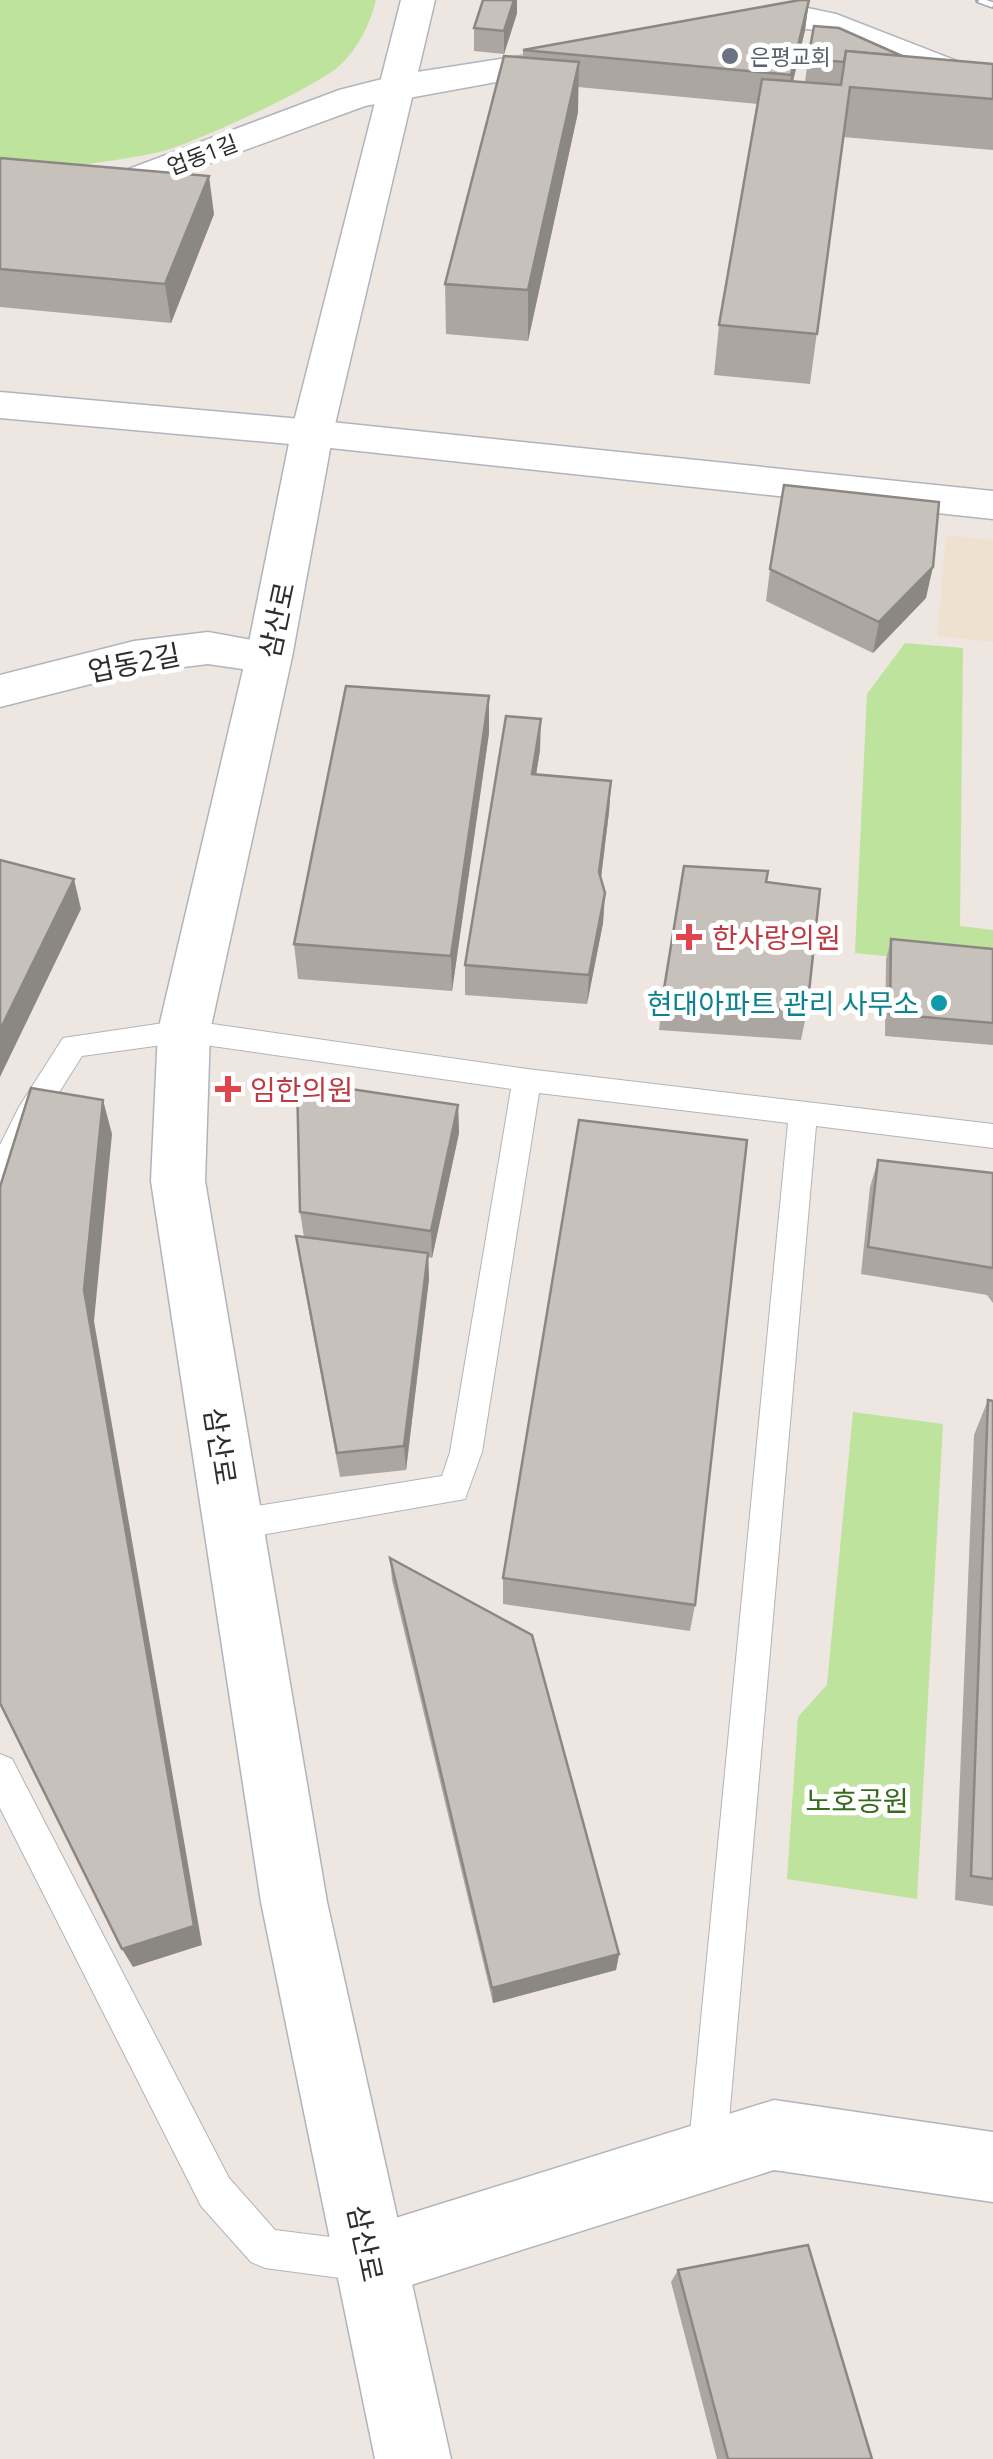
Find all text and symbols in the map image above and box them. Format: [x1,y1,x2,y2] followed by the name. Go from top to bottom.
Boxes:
[750,41,831,71] place label: 은평교회
[719,45,741,67] marker: 은평교회
[162,127,242,181] street label: 업동1길
[249,578,303,662] street label: 삼산로
[85,634,183,690] street label: 업동2길
[712,918,841,956] place label: 한사랑의원
[676,924,702,950] marker: 한사랑의원
[647,984,919,1022] place label: 현대아파트 관리 사무소
[928,992,950,1014] marker: 현대아파트 관리 사무소
[250,1070,353,1108] place label: 임한의원
[215,1076,241,1102] marker: 임한의원
[196,1405,246,1487] street label: 삼산로
[805,1781,909,1819] park label: 노호공원
[339,2201,393,2285] street label: 삼산로

